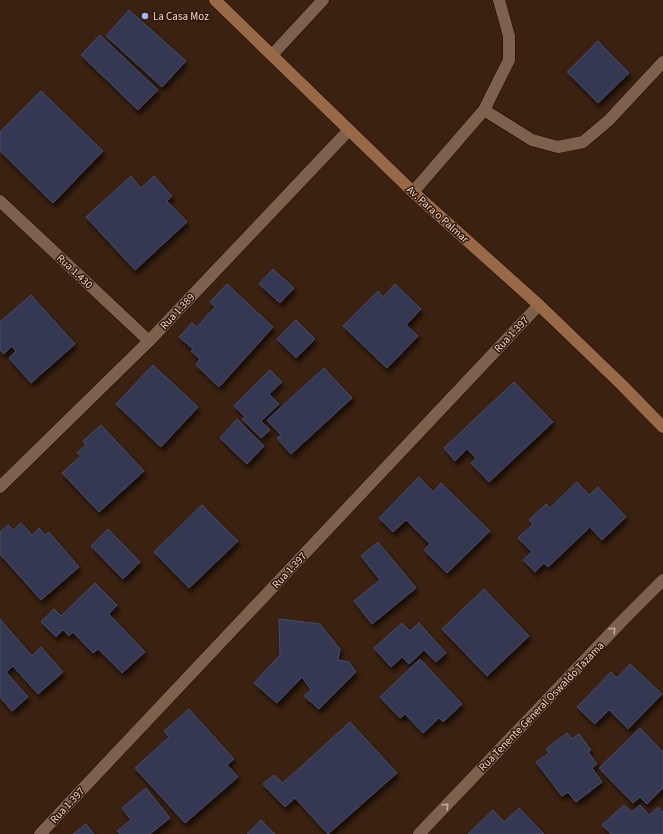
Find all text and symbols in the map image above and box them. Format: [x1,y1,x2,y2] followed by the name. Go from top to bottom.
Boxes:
[153,9,209,24] place label: La Casa Moz
[140,11,150,21] marker: La Casa Moz
[403,182,472,246] street label: Av. Para o Palmar
[53,251,96,292] street label: Rua 1.430
[157,290,198,333] street label: Rua 1.389
[491,313,532,356] street label: Rua 1.397
[269,549,310,592] street label: Rua 1.397
[608,627,616,635] one-way arrow
[475,638,607,774] street label: Rua Tenente General Oswaldo Tazama
[47,784,88,827] street label: Rua 1.397
[441,803,449,811] one-way arrow

